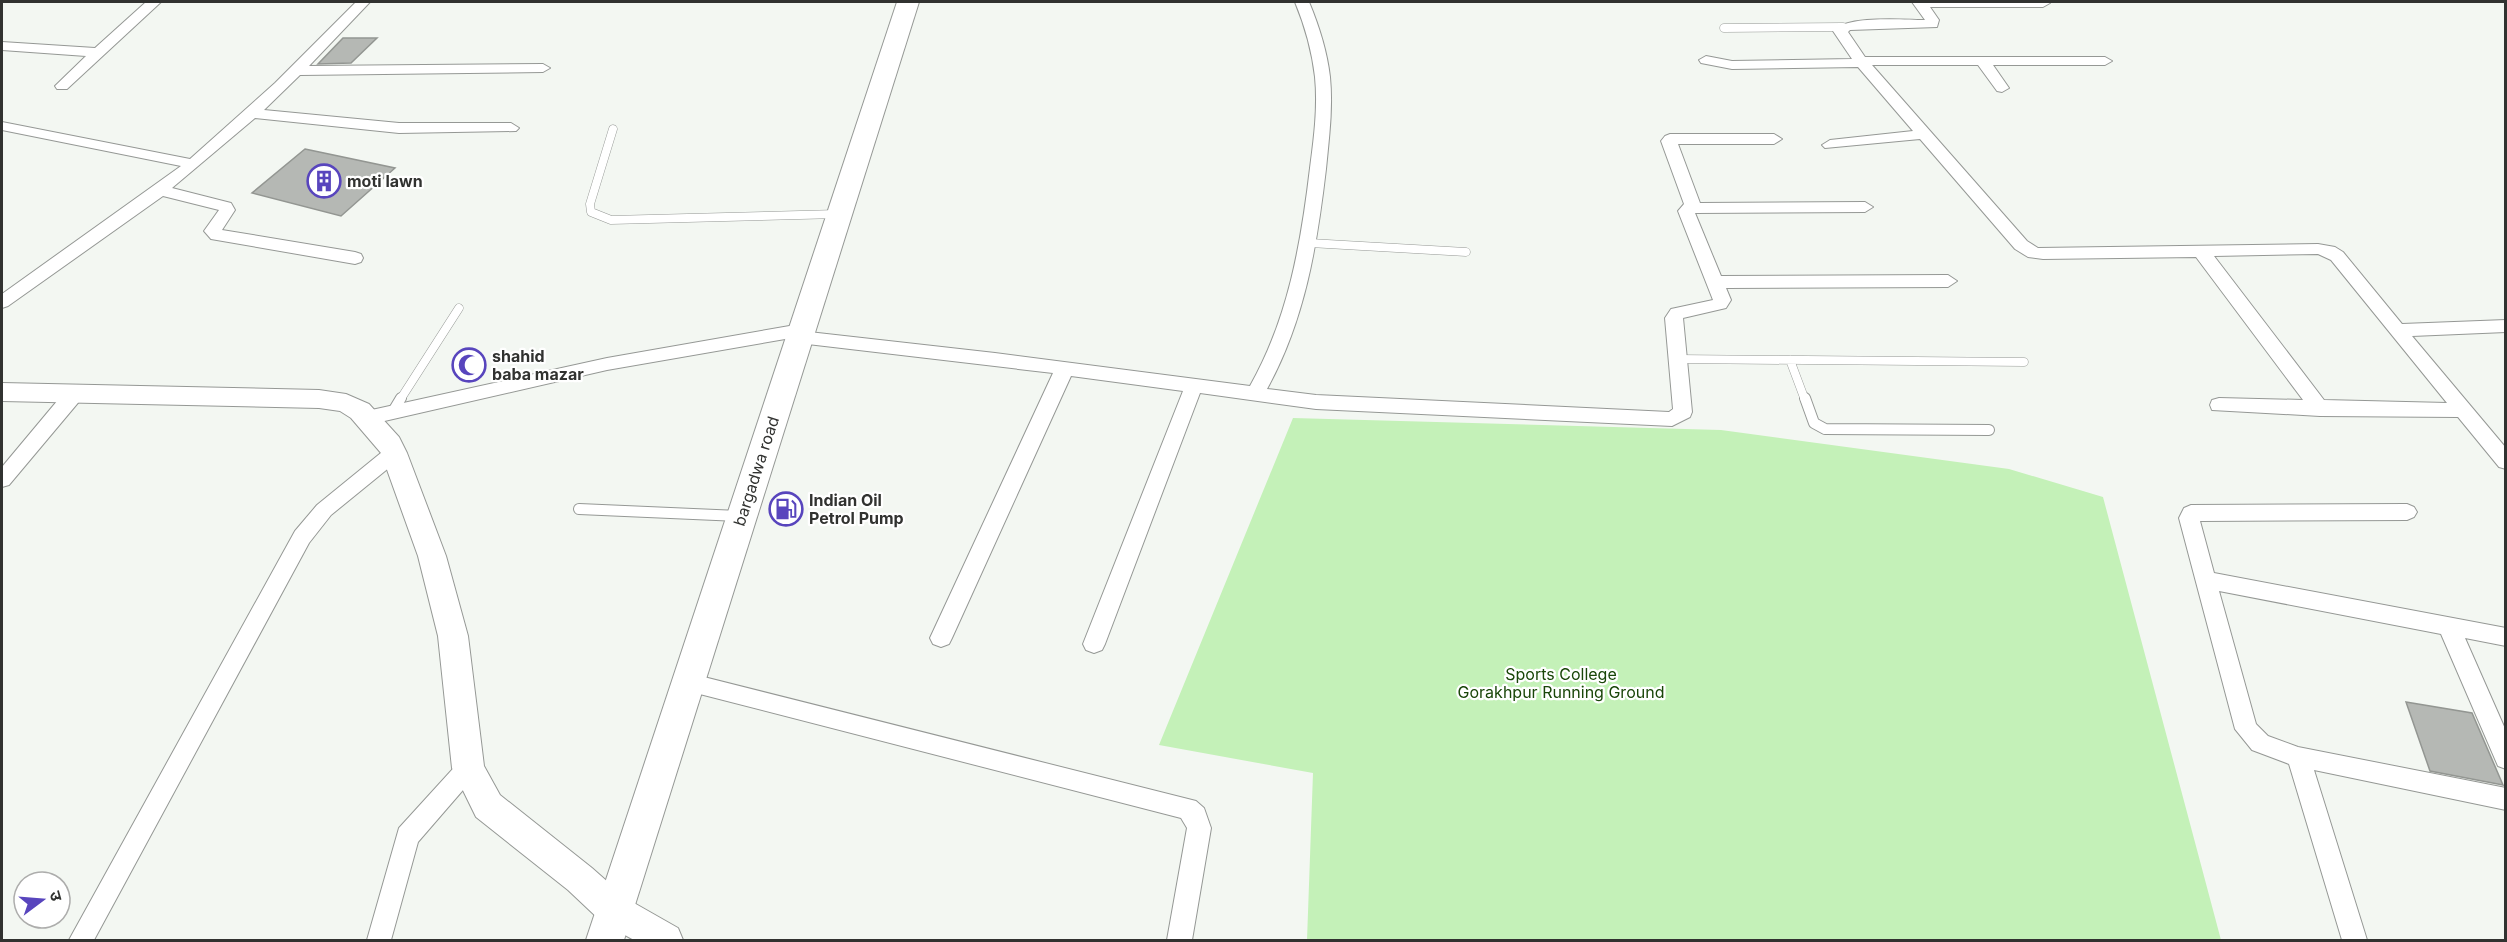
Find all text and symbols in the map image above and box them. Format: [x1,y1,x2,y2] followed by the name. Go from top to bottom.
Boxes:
[306,163,342,199] building icon: moti lawn
[347,171,423,191] place label: moti lawn
[492,346,584,384] place label: shahid baba mazar
[451,347,487,383] mosque icon: shahid baba mazar
[729,414,783,528] street label: bargadwa road
[809,490,904,528] place label: Indian Oil Petrol Pump
[768,491,804,527] fuel station icon: Indian Oil Petrol Pump
[1458,664,1664,702] park label: Sports College Gorakhpur Running Ground
[12,870,72,930] north arrow
[46,889,67,904] text: उ

